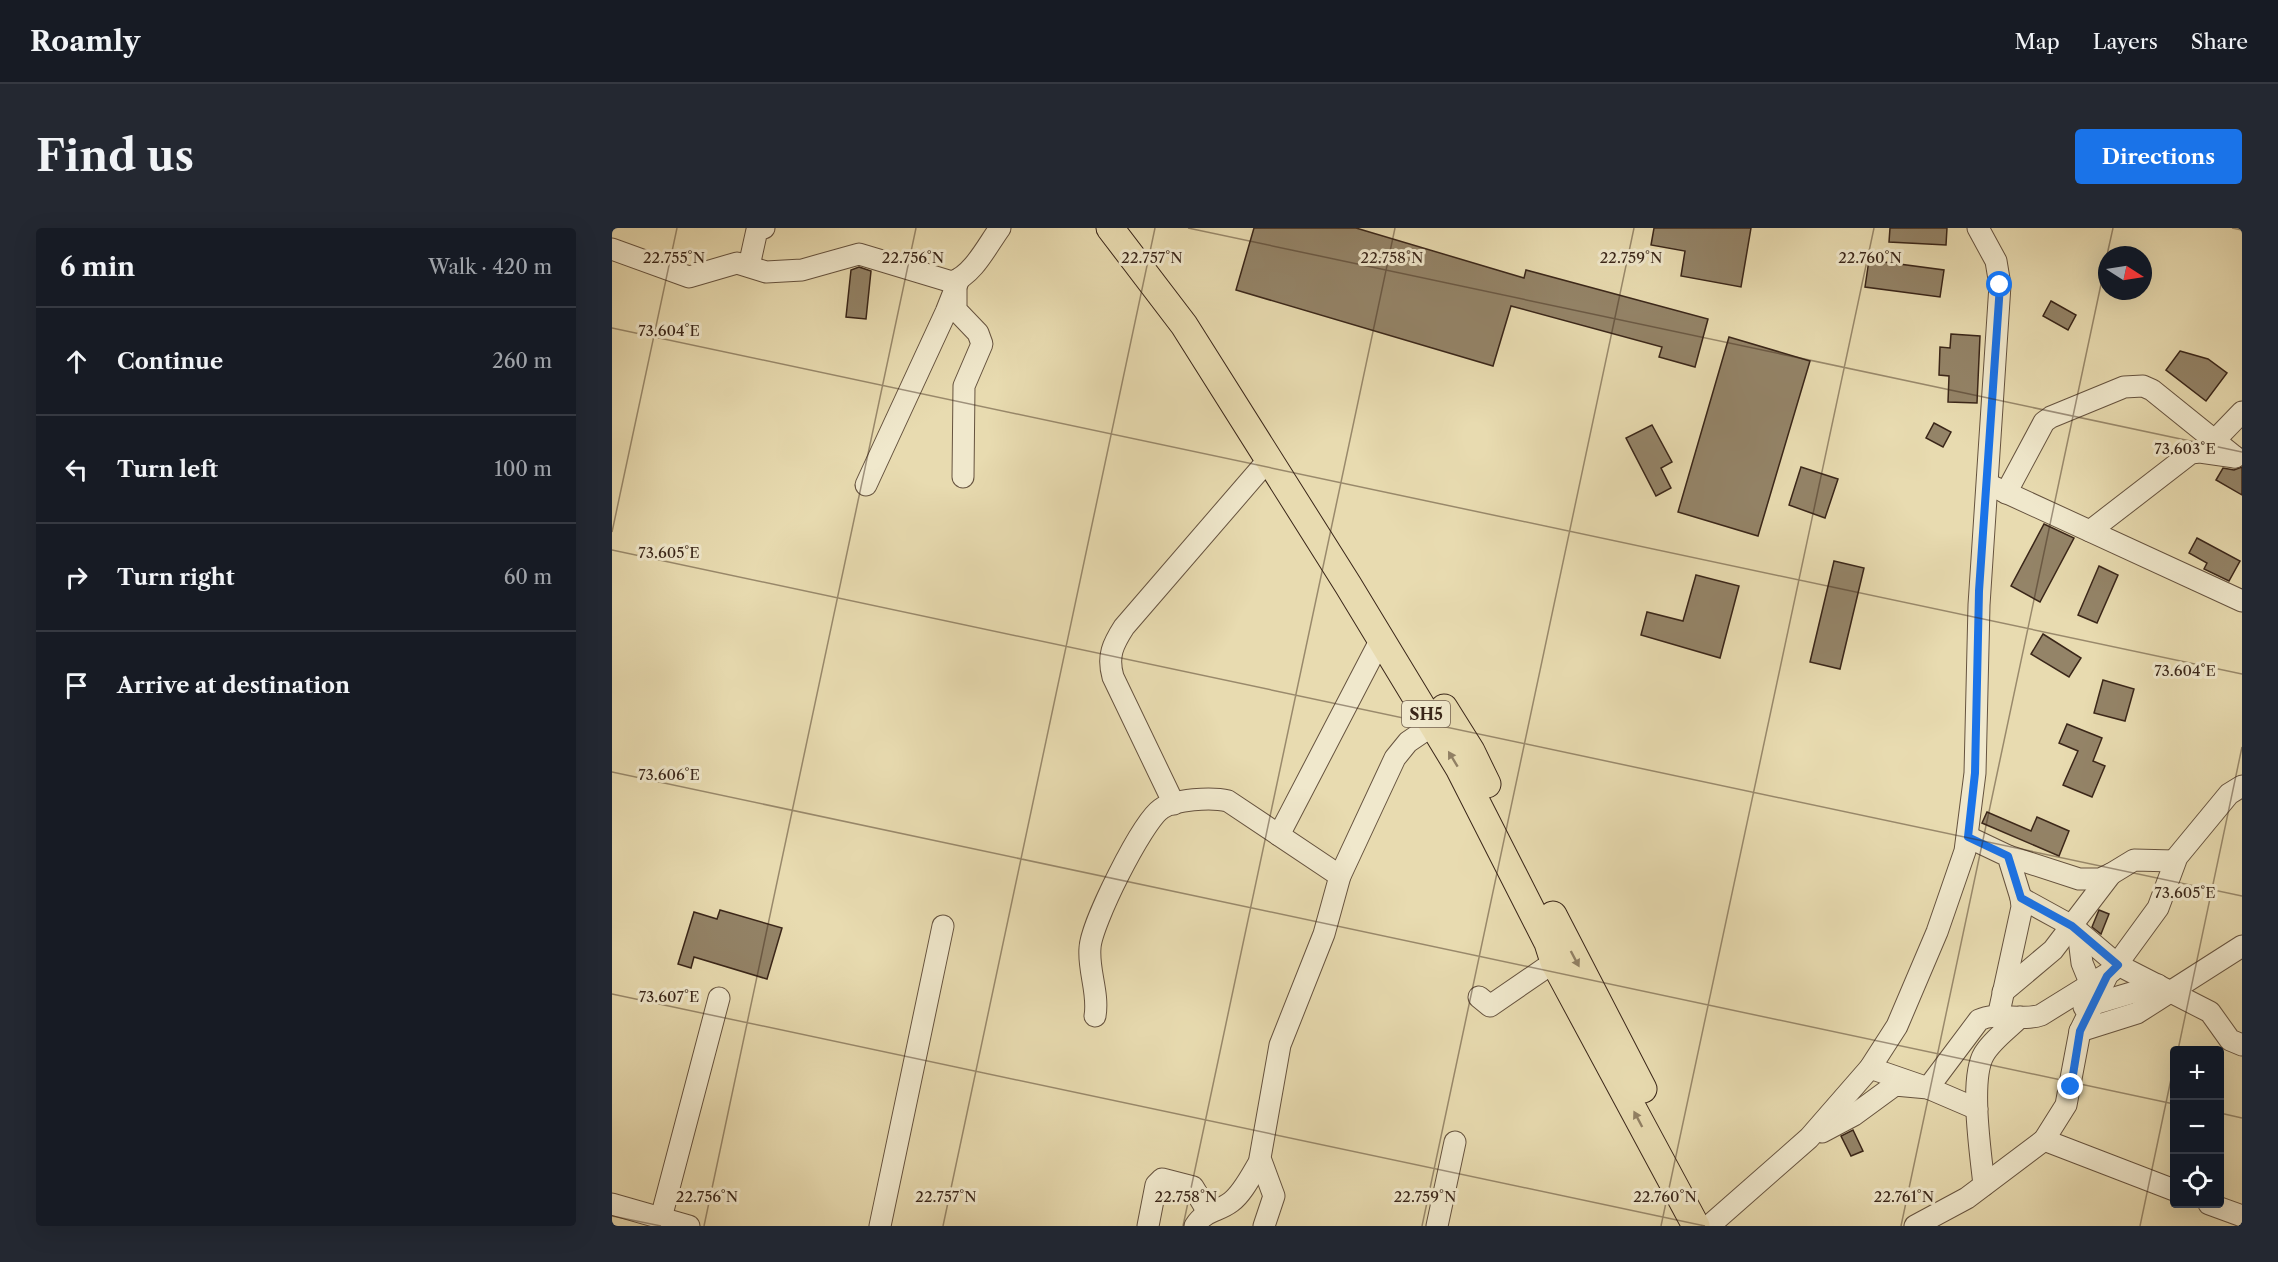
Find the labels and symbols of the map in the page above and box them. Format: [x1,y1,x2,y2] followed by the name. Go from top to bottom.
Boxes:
[2098,246,2152,300] north arrow
[643,248,705,267] text: 22.755°N
[882,248,944,267] text: 22.756°N
[1121,248,1183,267] text: 22.757°N
[1361,248,1423,267] text: 22.758°N
[1600,248,1662,267] text: 22.759°N
[1838,248,1902,267] text: 22.760°N
[1986,271,2012,297] route start
[638,321,700,340] text: 73.604°E
[2154,439,2216,458] text: 73.603°E
[638,543,700,562] text: 73.605°E
[2154,661,2216,680] text: 73.604°E
[1402,701,1450,727] road number: SH5
[1448,751,1459,767] one-way arrow
[638,765,700,784] text: 73.606°E
[2154,883,2216,902] text: 73.605°E
[1570,950,1579,967] one-way arrow
[639,987,699,1006] text: 73.607°E
[2057,1073,2083,1099] route end
[1633,1110,1643,1127] one-way arrow
[676,1187,738,1206] text: 22.756°N
[915,1187,977,1206] text: 22.757°N
[1155,1187,1217,1206] text: 22.758°N
[1394,1187,1456,1206] text: 22.759°N
[1633,1187,1697,1206] text: 22.760°N
[1874,1187,1934,1206] text: 22.761°N

